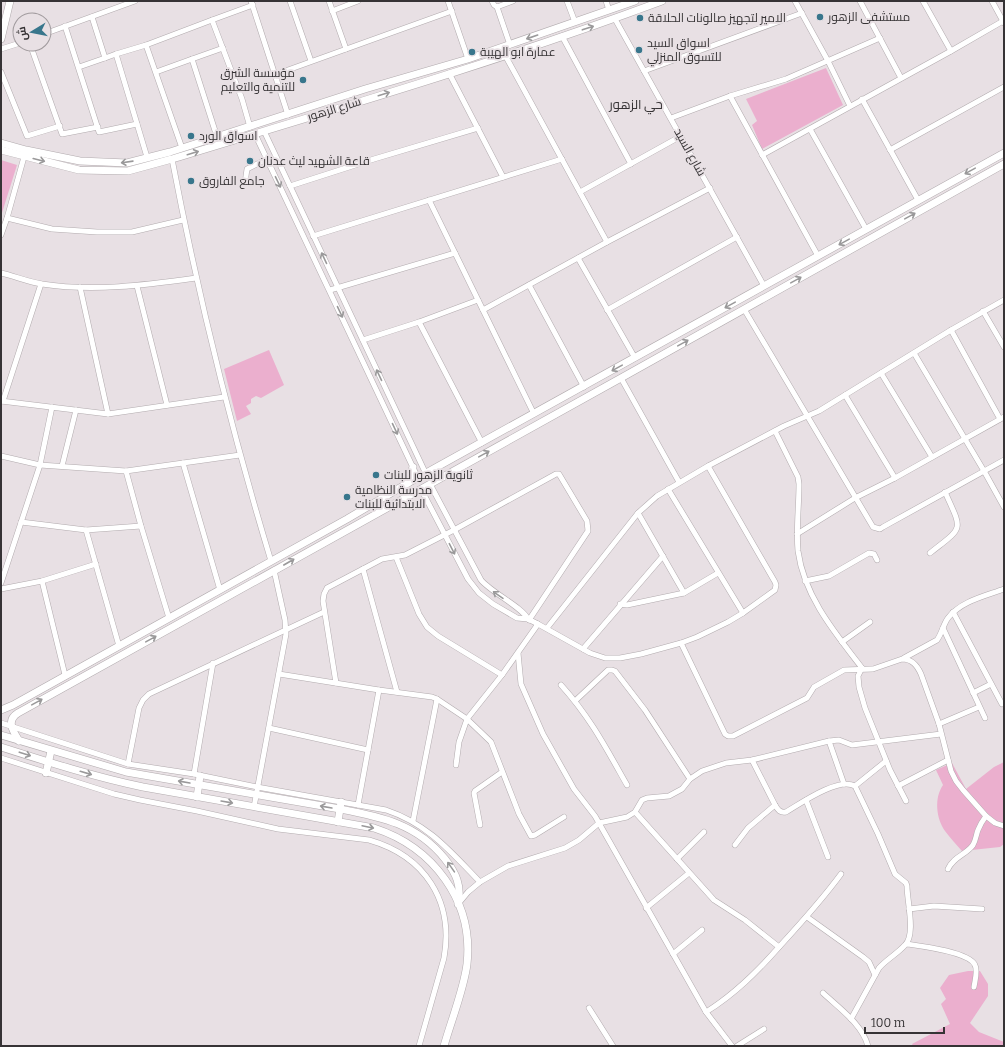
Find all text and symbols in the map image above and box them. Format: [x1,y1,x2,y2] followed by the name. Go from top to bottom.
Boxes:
[827,10,910,24] place label: مستشفى الزهور
[648,11,786,25] place label: الامير لتجهيز صالونات الحلاقة
[12,12,52,52] north arrow
[815,12,825,22] marker: مستشفى الزهور
[635,13,645,23] marker: الامير لتجهيز صالونات الحلاقة
[581,23,593,31] one-way arrow
[15,26,30,42] text: ش
[526,34,539,41] one-way arrow
[647,36,722,67] place label: اسواق السيد للتسوق المنزلي
[480,45,556,59] place label: عمارة ابو الهيبة
[634,45,644,55] marker: اسواق السيد للتسوق المنزلي
[467,47,477,57] marker: عمارة ابو الهيبة
[220,66,295,95] place label: مؤسسة الشرق للتنمية والتعليم
[298,75,308,85] marker: مؤسسة الشرق للتنمية والتعليم
[377,90,390,97] one-way arrow
[304,94,363,125] street label: شارع الزهور
[608,97,663,115] district label: حي الزهور
[670,126,709,179] street label: شارع السيد
[199,129,258,143] place label: اسواق الورد
[186,131,196,141] marker: اسواق الورد
[186,149,199,156] one-way arrow
[258,154,370,168] place label: قاعة الشهيد ليث عدنان
[245,156,255,166] marker: قاعة الشهيد ليث عدنان
[32,157,45,165] one-way arrow
[121,158,134,166] one-way arrow
[964,168,976,176] one-way arrow
[199,174,265,189] place label: جامع الفاروق
[275,175,282,187] one-way arrow
[186,176,196,186] marker: جامع الفاروق
[904,212,916,220] one-way arrow
[838,238,850,246] one-way arrow
[320,252,327,264] one-way arrow
[790,275,802,283] one-way arrow
[725,301,737,309] one-way arrow
[337,305,344,317] one-way arrow
[677,339,689,346] one-way arrow
[611,365,623,372] one-way arrow
[375,370,382,382] one-way arrow
[392,423,399,435] one-way arrow
[478,450,490,458] one-way arrow
[384,468,473,482] place label: ثانوية الزهور للبنات
[371,470,381,480] marker: ثانوية الزهور للبنات
[355,483,432,511] place label: مدرسة النظامية الابتدائية للبنات
[342,492,352,502] marker: مدرسة النظامية الابتدائية للبنات
[449,542,456,554] one-way arrow
[283,558,295,566] one-way arrow
[493,591,504,599] one-way arrow
[145,635,157,642] one-way arrow
[31,698,43,705] one-way arrow
[18,751,31,758] one-way arrow
[79,769,92,777] one-way arrow
[178,778,191,786] one-way arrow
[220,798,233,806] one-way arrow
[320,802,333,810] one-way arrow
[362,823,375,831] one-way arrow
[447,862,455,873] one-way arrow
[865,1009,944,1035] scale bar
[871,1016,906,1030] text: 100 m

